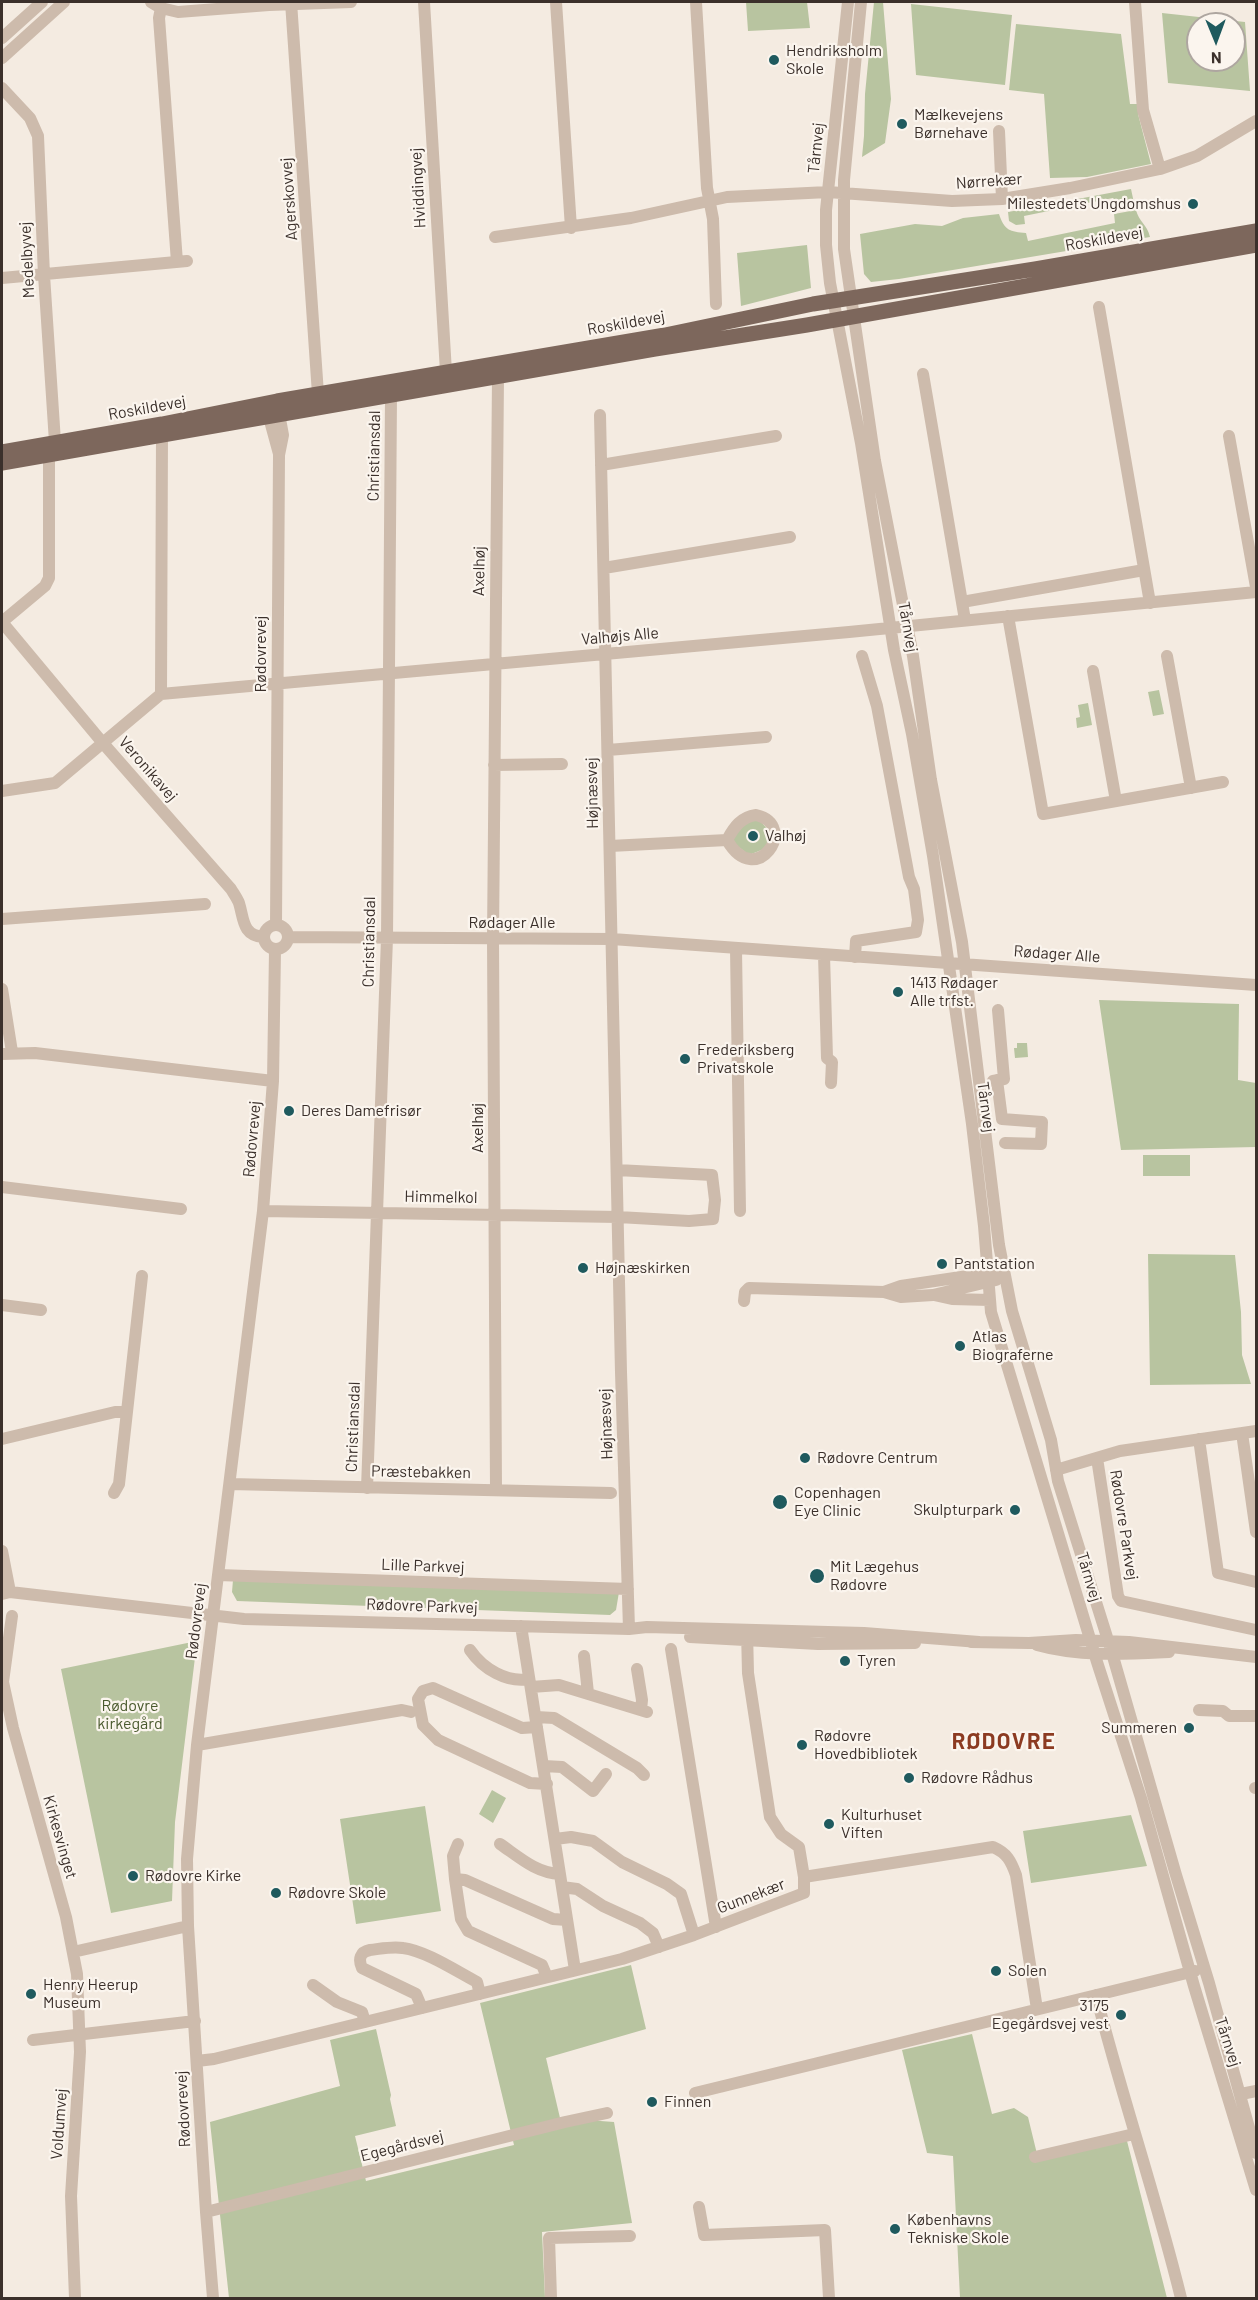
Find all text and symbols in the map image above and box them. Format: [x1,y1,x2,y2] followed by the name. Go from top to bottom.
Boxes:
[1186,12,1246,72] north arrow
[786,41,882,79] place label: Hendriksholm Skole
[1211,49,1222,68] text: N
[767,53,781,67] marker: Hendriksholm Skole
[914,105,1003,143] place label: Mælkevejens Børnehave
[895,117,909,131] marker: Mælkevejens Børnehave
[804,122,828,174] street label: Tårnvej
[406,147,430,229] street label: Hviddingvej
[277,157,301,241] street label: Agerskovvej
[955,169,1023,193] street label: Nørrekær
[1007,194,1181,214] place label: Milestedets Ungdomshus
[1186,197,1200,211] marker: Milestedets Ungdomshus
[15,221,39,299] street label: Medelbyvej
[1064,223,1144,255] street label: Roskildevej
[586,307,666,339] street label: Roskildevej
[107,392,187,424] street label: Roskildevej
[364,410,384,502] street label: Christiansdal
[469,546,489,596] street label: Axelhøj
[894,600,922,654] street label: Tårnvej
[251,616,271,692] street label: Rødovrevej
[580,623,660,649] street label: Valhøjs Alle
[114,732,182,806] street label: Veronikavej
[582,757,602,829] street label: Højnæsvej
[765,826,806,846] place label: Valhøj
[746,829,760,843] marker: Valhøj
[359,896,379,988] street label: Christiansdal
[469,913,555,933] street label: Rødager Alle
[1013,941,1101,967] street label: Rødager Alle
[910,973,998,1011] place label: 1413 Rødager Alle trfst.
[891,985,905,999] marker: 1413 Rødager Alle trfst.
[697,1040,794,1078] place label: Frederiksberg Privatskole
[678,1052,692,1066] marker: Frederiksberg Privatskole
[973,1080,999,1134] street label: Tårnvej
[239,1100,265,1178] street label: Rødovrevej
[301,1101,422,1121] place label: Deres Damefrisør
[468,1103,488,1153] street label: Axelhøj
[282,1104,296,1118] marker: Deres Damefrisør
[404,1187,478,1207] street label: Himmelkol
[954,1254,1035,1274] place label: Pantstation
[935,1257,949,1271] marker: Pantstation
[595,1258,690,1278] place label: Højnæskirken
[576,1261,590,1275] marker: Højnæskirken
[972,1327,1054,1365] place label: Atlas Biograferne
[953,1339,967,1353] marker: Atlas Biograferne
[342,1381,364,1473] street label: Christiansdal
[595,1388,617,1460] street label: Højnæsvej
[817,1448,938,1468] place label: Rødovre Centrum
[798,1451,812,1465] marker: Rødovre Centrum
[371,1462,471,1482] street label: Præstebakken
[1106,1468,1142,1582] street label: Rødovre Parkvej
[794,1483,881,1521] place label: Copenhagen Eye Clinic
[771,1493,789,1511] marker: Copenhagen Eye Clinic
[913,1500,1003,1520] place label: Skulpturpark
[1008,1503,1022,1517] marker: Skulpturpark
[1072,1550,1106,1604] street label: Tårnvej
[381,1555,465,1577] street label: Lille Parkvej
[830,1557,919,1595] place label: Mit Lægehus Rødovre
[808,1567,826,1585] marker: Mit Lægehus Rødovre
[182,1582,210,1660] street label: Rødovrevej
[366,1594,478,1618] street label: Rødovre Parkvej
[857,1651,896,1671] place label: Tyren
[838,1654,852,1668] marker: Tyren
[97,1696,163,1734] park label: Rødovre kirkegård
[1101,1718,1177,1738] place label: Summeren
[1182,1721,1196,1735] marker: Summeren
[814,1726,918,1764] place label: Rødovre Hovedbibliotek
[952,1729,1056,1755] district label: RØDOVRE
[795,1738,809,1752] marker: Rødovre Hovedbibliotek
[921,1768,1033,1788] place label: Rødovre Rådhus
[902,1771,916,1785] marker: Rødovre Rådhus
[39,1793,81,1881] street label: Kirkesvinget
[841,1805,922,1843] place label: Kulturhuset Viften
[822,1817,836,1831] marker: Kulturhuset Viften
[145,1866,241,1886] place label: Rødovre Kirke
[126,1869,140,1883] marker: Rødovre Kirke
[714,1874,788,1918] street label: Gunnekær
[288,1883,386,1903] place label: Rødovre Skole
[269,1886,283,1900] marker: Rødovre Skole
[1008,1961,1047,1981] place label: Solen
[989,1964,1003,1978] marker: Solen
[43,1975,138,2013] place label: Henry Heerup Museum
[24,1987,38,2001] marker: Henry Heerup Museum
[992,1996,1109,2034] place label: 3175 Egegårdsvej vest
[1114,2008,1128,2022] marker: 3175 Egegårdsvej vest
[1211,2015,1245,2069] street label: Tårnvej
[171,2070,195,2148] street label: Rødovrevej
[47,2088,71,2160] street label: Voldumvej
[664,2092,711,2112] place label: Finnen
[645,2095,659,2109] marker: Finnen
[358,2126,446,2166] street label: Egegårdsvej
[907,2210,1009,2248] place label: Københavns Tekniske Skole
[888,2222,902,2236] marker: Københavns Tekniske Skole

